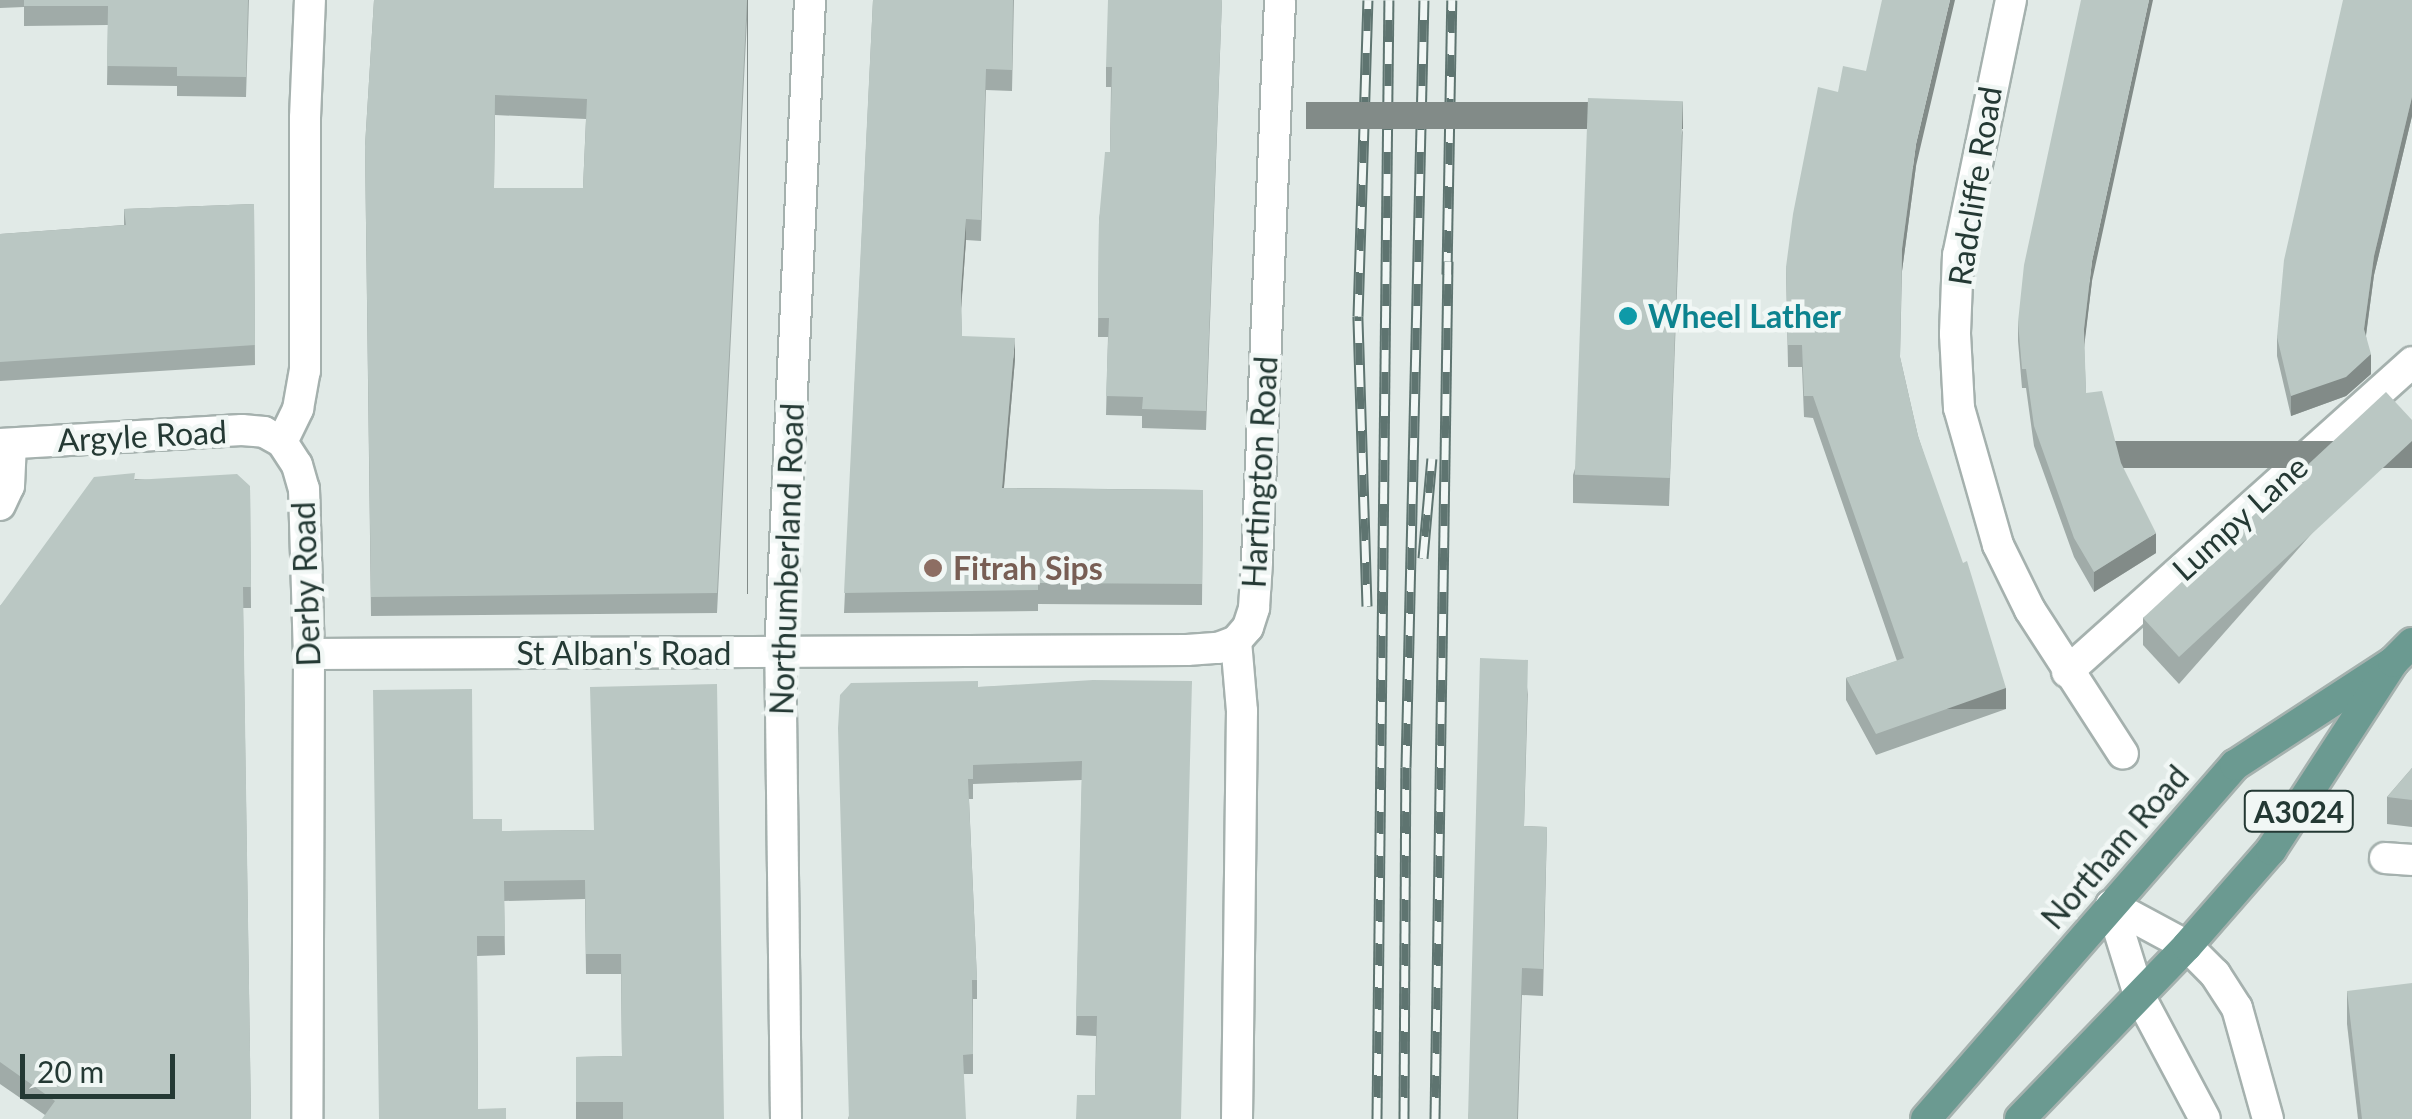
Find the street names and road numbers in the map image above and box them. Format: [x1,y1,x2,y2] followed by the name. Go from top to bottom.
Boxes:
[1940,84,2010,288] street label: Radcliffe Road
[1235,355,1285,589] street label: Hartington Road
[762,402,812,716] street label: Northumberland Road
[56,412,228,460] street label: Argyle Road
[2164,447,2316,589] street label: Lumpy Lane
[284,500,328,668] street label: Derby Road
[516,634,732,672] street label: St Alban's Road
[2033,757,2197,937] street label: Northam Road
[2242,786,2356,836] road number: A3024

